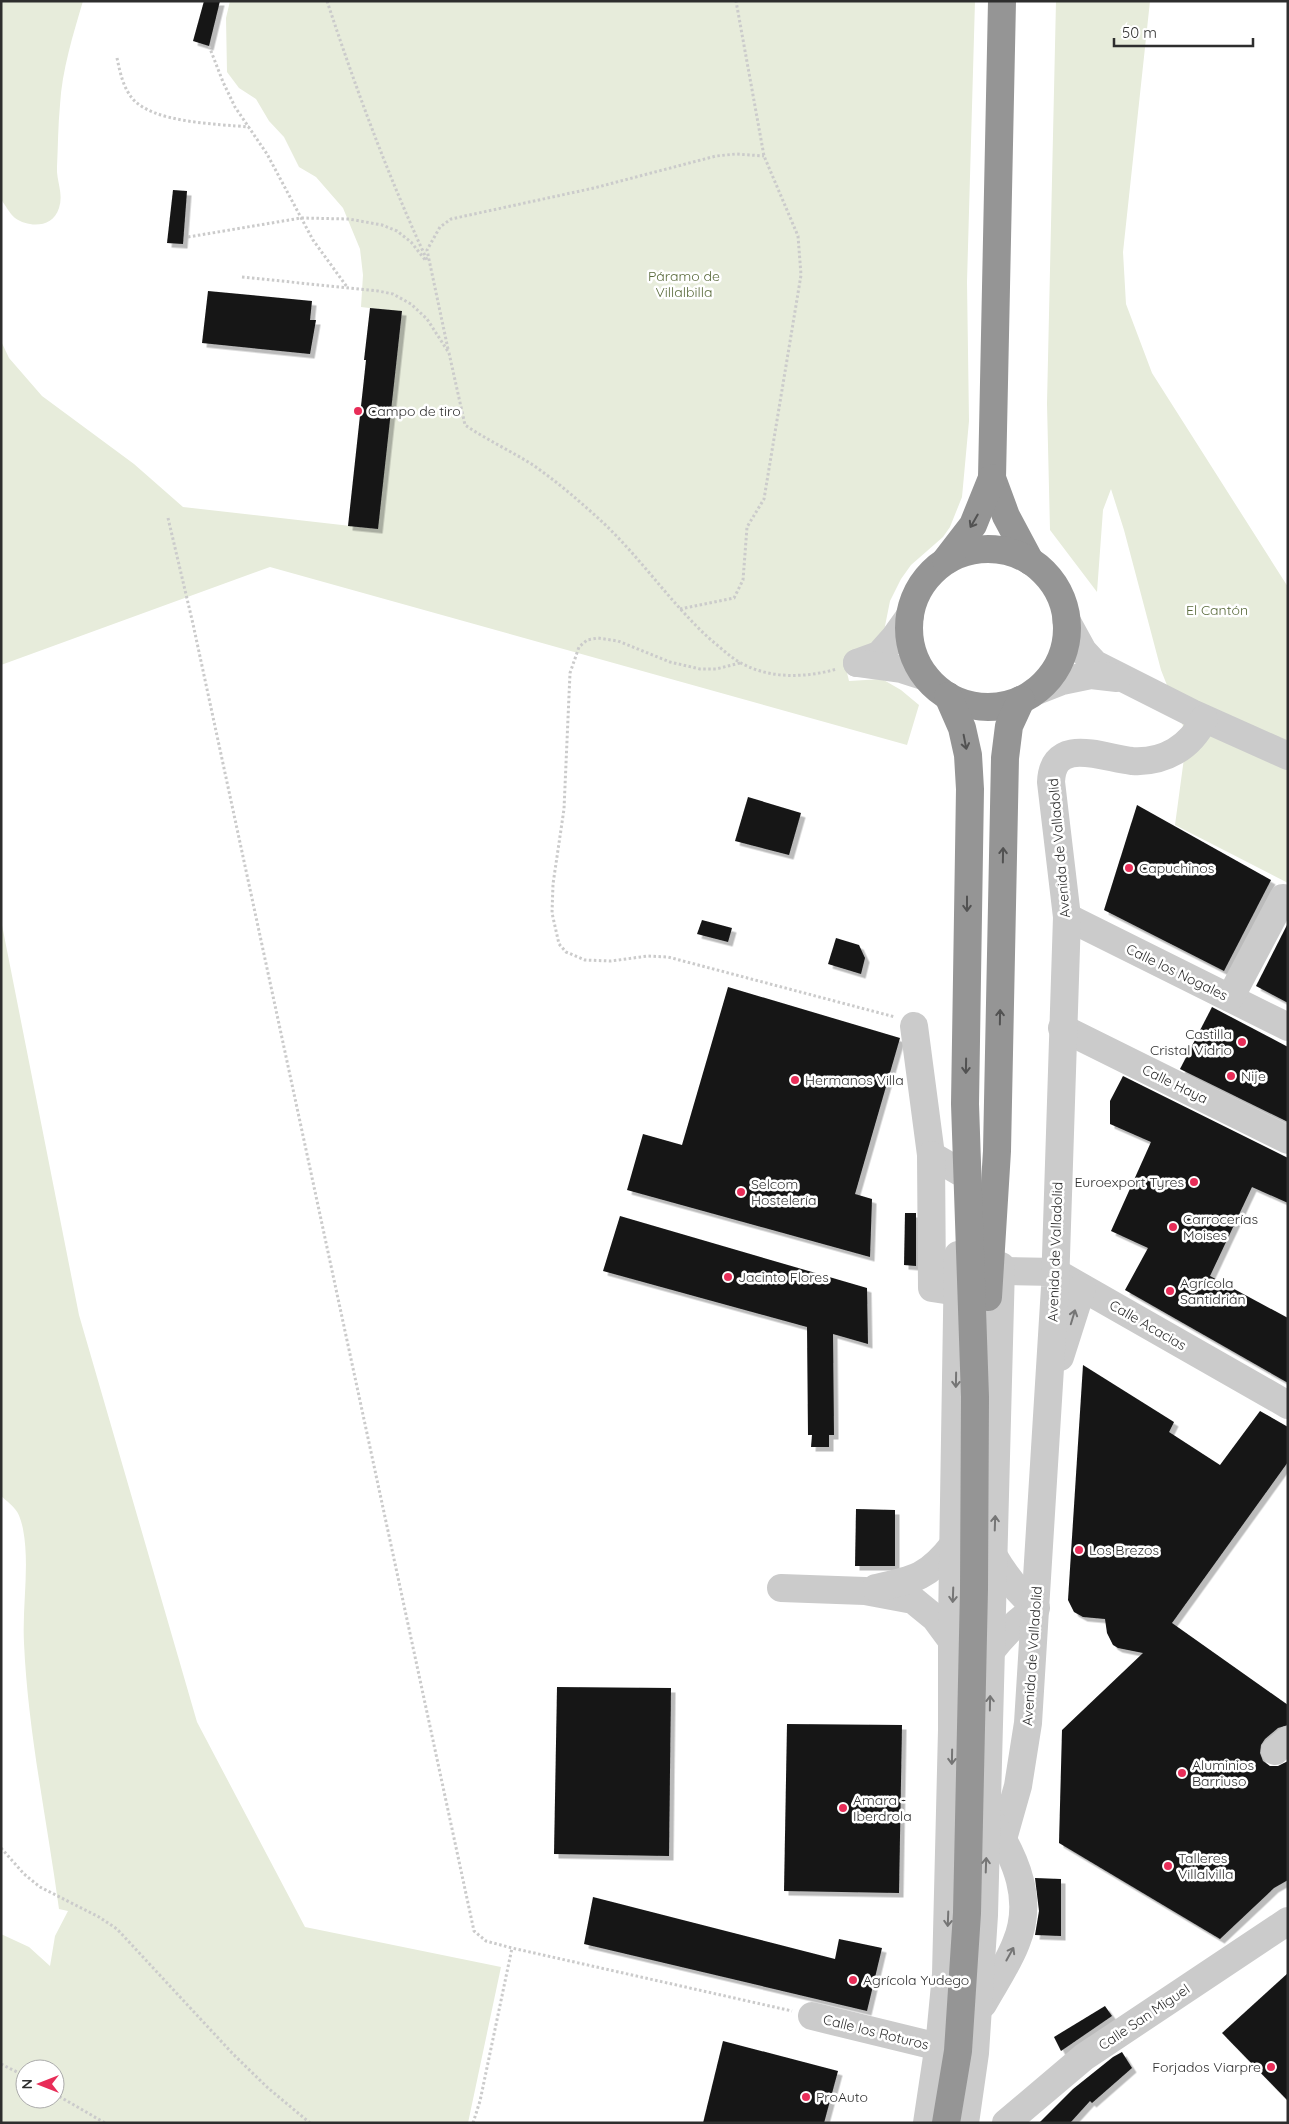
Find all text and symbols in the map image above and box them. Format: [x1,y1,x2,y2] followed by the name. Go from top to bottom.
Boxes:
[1114,15,1253,47] scale bar
[1122,23,1157,42] text: 50 m
[648,267,720,301] park label: Páramo de Villalbilla
[368,402,461,420] place label: Campo de tiro
[352,405,364,417] marker: Campo de tiro
[968,514,978,528] one-way arrow
[1186,601,1248,619] park label: El Cantón
[961,733,970,749] one-way arrow
[1044,777,1074,919] street label: Avenida de Valladolid
[999,847,1008,863] one-way arrow
[1139,859,1214,877] place label: Capuchinos
[1123,862,1135,874] marker: Capuchinos
[962,896,972,912] one-way arrow
[1123,940,1231,1004] street label: Calle los Nogales
[995,1010,1005,1026] one-way arrow
[1150,1025,1232,1059] place label: Castilla Cristal Vidrio
[1236,1036,1248,1048] marker: Castilla Cristal Vidrio
[961,1058,970,1074] one-way arrow
[1139,1060,1211,1108] street label: Calle Haya
[1241,1067,1266,1085] place label: Nije
[1225,1070,1237,1082] marker: Nije
[805,1071,904,1089] place label: Hermanos Villa
[789,1074,801,1086] marker: Hermanos Villa
[1075,1173,1184,1191] place label: Euroexport Tyres
[751,1175,817,1209] place label: Selcom Hostelería
[1188,1176,1200,1188] marker: Euroexport Tyres
[1044,1182,1066,1322] street label: Avenida de Valladolid
[735,1186,747,1198] marker: Selcom Hostelería
[1183,1210,1258,1244] place label: Carrocerías Moises
[1167,1221,1179,1233] marker: Carrocerías Moises
[738,1268,829,1286] place label: Jacinto Flores
[722,1271,734,1283] marker: Jacinto Flores
[1180,1274,1246,1308] place label: Agrícola Santidrián
[1164,1285,1176,1297] marker: Agrícola Santidrián
[1106,1296,1190,1354] street label: Calle Acacias
[1069,1309,1079,1325] one-way arrow
[951,1371,961,1387] one-way arrow
[990,1515,999,1531] one-way arrow
[1089,1541,1159,1559] place label: Los Brezos
[1073,1544,1085,1556] marker: Los Brezos
[1018,1585,1046,1727] street label: Avenida de Valladolid
[948,1586,958,1602] one-way arrow
[985,1695,995,1711] one-way arrow
[947,1748,957,1765] one-way arrow
[1192,1756,1254,1790] place label: Aluminios Barriuso
[1176,1767,1188,1779] marker: Aluminios Barriuso
[853,1791,912,1825] place label: Amara - Iberdrola
[837,1802,849,1814] marker: Amara - Iberdrola
[1178,1849,1233,1883] place label: Talleres Villalvilla
[981,1857,991,1874] one-way arrow
[1162,1860,1174,1872] marker: Talleres Villalvilla
[943,1911,952,1927] one-way arrow
[1006,1947,1016,1962] one-way arrow
[863,1971,969,1989] place label: Agrícola Yudego
[847,1974,859,1986] marker: Agrícola Yudego
[1095,1980,1193,2054] street label: Calle San Miguel
[821,2010,931,2054] street label: Calle los Roturos
[1152,2058,1261,2076] place label: Forjados Viarpre
[15,2059,65,2109] north arrow
[1265,2061,1277,2073] marker: Forjados Viarpre
[18,2079,36,2089] text: N
[816,2088,868,2106] place label: ProAuto
[800,2091,812,2103] marker: ProAuto

